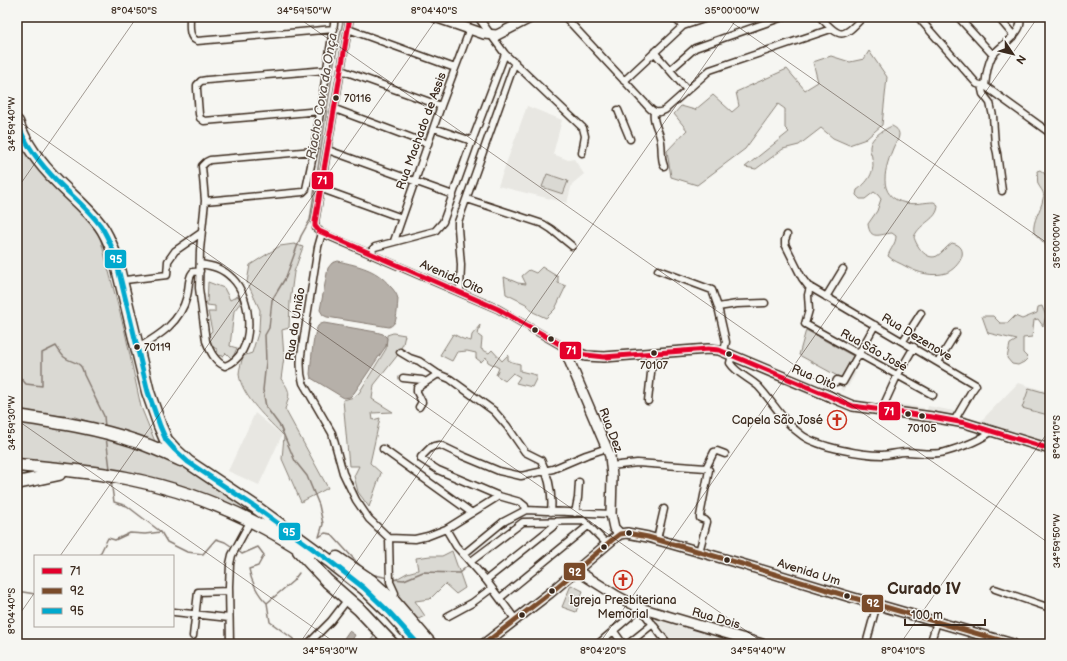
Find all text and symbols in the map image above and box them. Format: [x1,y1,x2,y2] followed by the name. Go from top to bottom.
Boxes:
[111,5,157,17] text: 8°04'50"S
[277,5,331,17] text: 34°59'50"W
[411,5,457,17] text: 8°04'40"S
[705,5,759,17] text: 35°00'00"W
[303,32,341,161] water label: Riacho Cova da Onça
[993,34,1033,74] north arrow
[1013,52,1028,67] text: N
[393,70,450,192] street label: Rua Machado de Assis
[344,92,371,105] place label: 70116
[331,93,341,103] marker: 70116
[6,96,18,152] text: 34°59'40"W
[311,171,334,190] line badge: 71
[317,174,327,187] text: 71
[1051,214,1063,268] text: 35°00'00"W
[104,249,127,269] line badge: 95
[110,253,123,266] text: 95
[418,257,486,298] street label: Avenida Oito
[282,286,309,362] street label: Rua da União
[879,310,955,364] street label: Rua Dezenove
[530,325,540,335] unlabelled marker
[838,326,910,375] street label: Rua São José
[546,334,556,344] unlabelled marker
[144,341,171,354] place label: 70119
[559,341,582,360] line badge: 71
[132,342,142,352] marker: 70119
[566,344,576,357] text: 71
[649,348,659,358] marker: 70107
[724,349,734,359] unlabelled marker
[640,359,669,372] place label: 70107
[789,361,839,394] street label: Rua Oito
[6,395,18,451] text: 34°59'30"W
[878,401,901,421] line badge: 71
[884,405,894,418] text: 71
[595,406,626,455] street label: Rua Dez
[826,409,848,431] church icon: Capela São José
[903,409,913,419] unlabelled marker
[917,411,927,421] marker: 70105
[732,413,823,428] place label: Capela São José
[1051,415,1063,459] text: 8°04'10"S
[908,422,936,435] place label: 70105
[1051,514,1063,568] text: 34°59'50"W
[278,522,301,541] line badge: 95
[283,526,296,539] text: 95
[624,528,634,538] unlabelled marker
[599,542,609,552] unlabelled marker
[34,555,174,627] legend
[722,555,732,565] unlabelled marker
[776,556,842,589] street label: Avenida Um
[563,562,586,581] line badge: 92
[70,564,81,579] text: 71
[568,566,582,579] text: 92
[612,569,634,591] church icon: Igreja Presbiteriana Memorial
[887,580,961,599] district label: Curado IV
[70,584,84,599] text: 92
[547,586,557,596] unlabelled marker
[6,588,18,634] text: 8°04'40"S
[842,591,852,601] unlabelled marker
[570,593,677,622] place label: Igreja Presbiteriana Memorial
[861,594,884,613] line badge: 92
[866,597,880,610] text: 92
[905,601,985,627] scale bar
[70,604,84,619] text: 95
[690,604,742,633] street label: Rua Dois
[911,608,943,623] text: 100 m
[517,610,527,620] unlabelled marker
[302,645,358,657] text: 34°59'30"W
[580,645,626,657] text: 8°04'20"S
[730,645,786,657] text: 34°59'40"W
[881,645,925,657] text: 8°04'10"S

